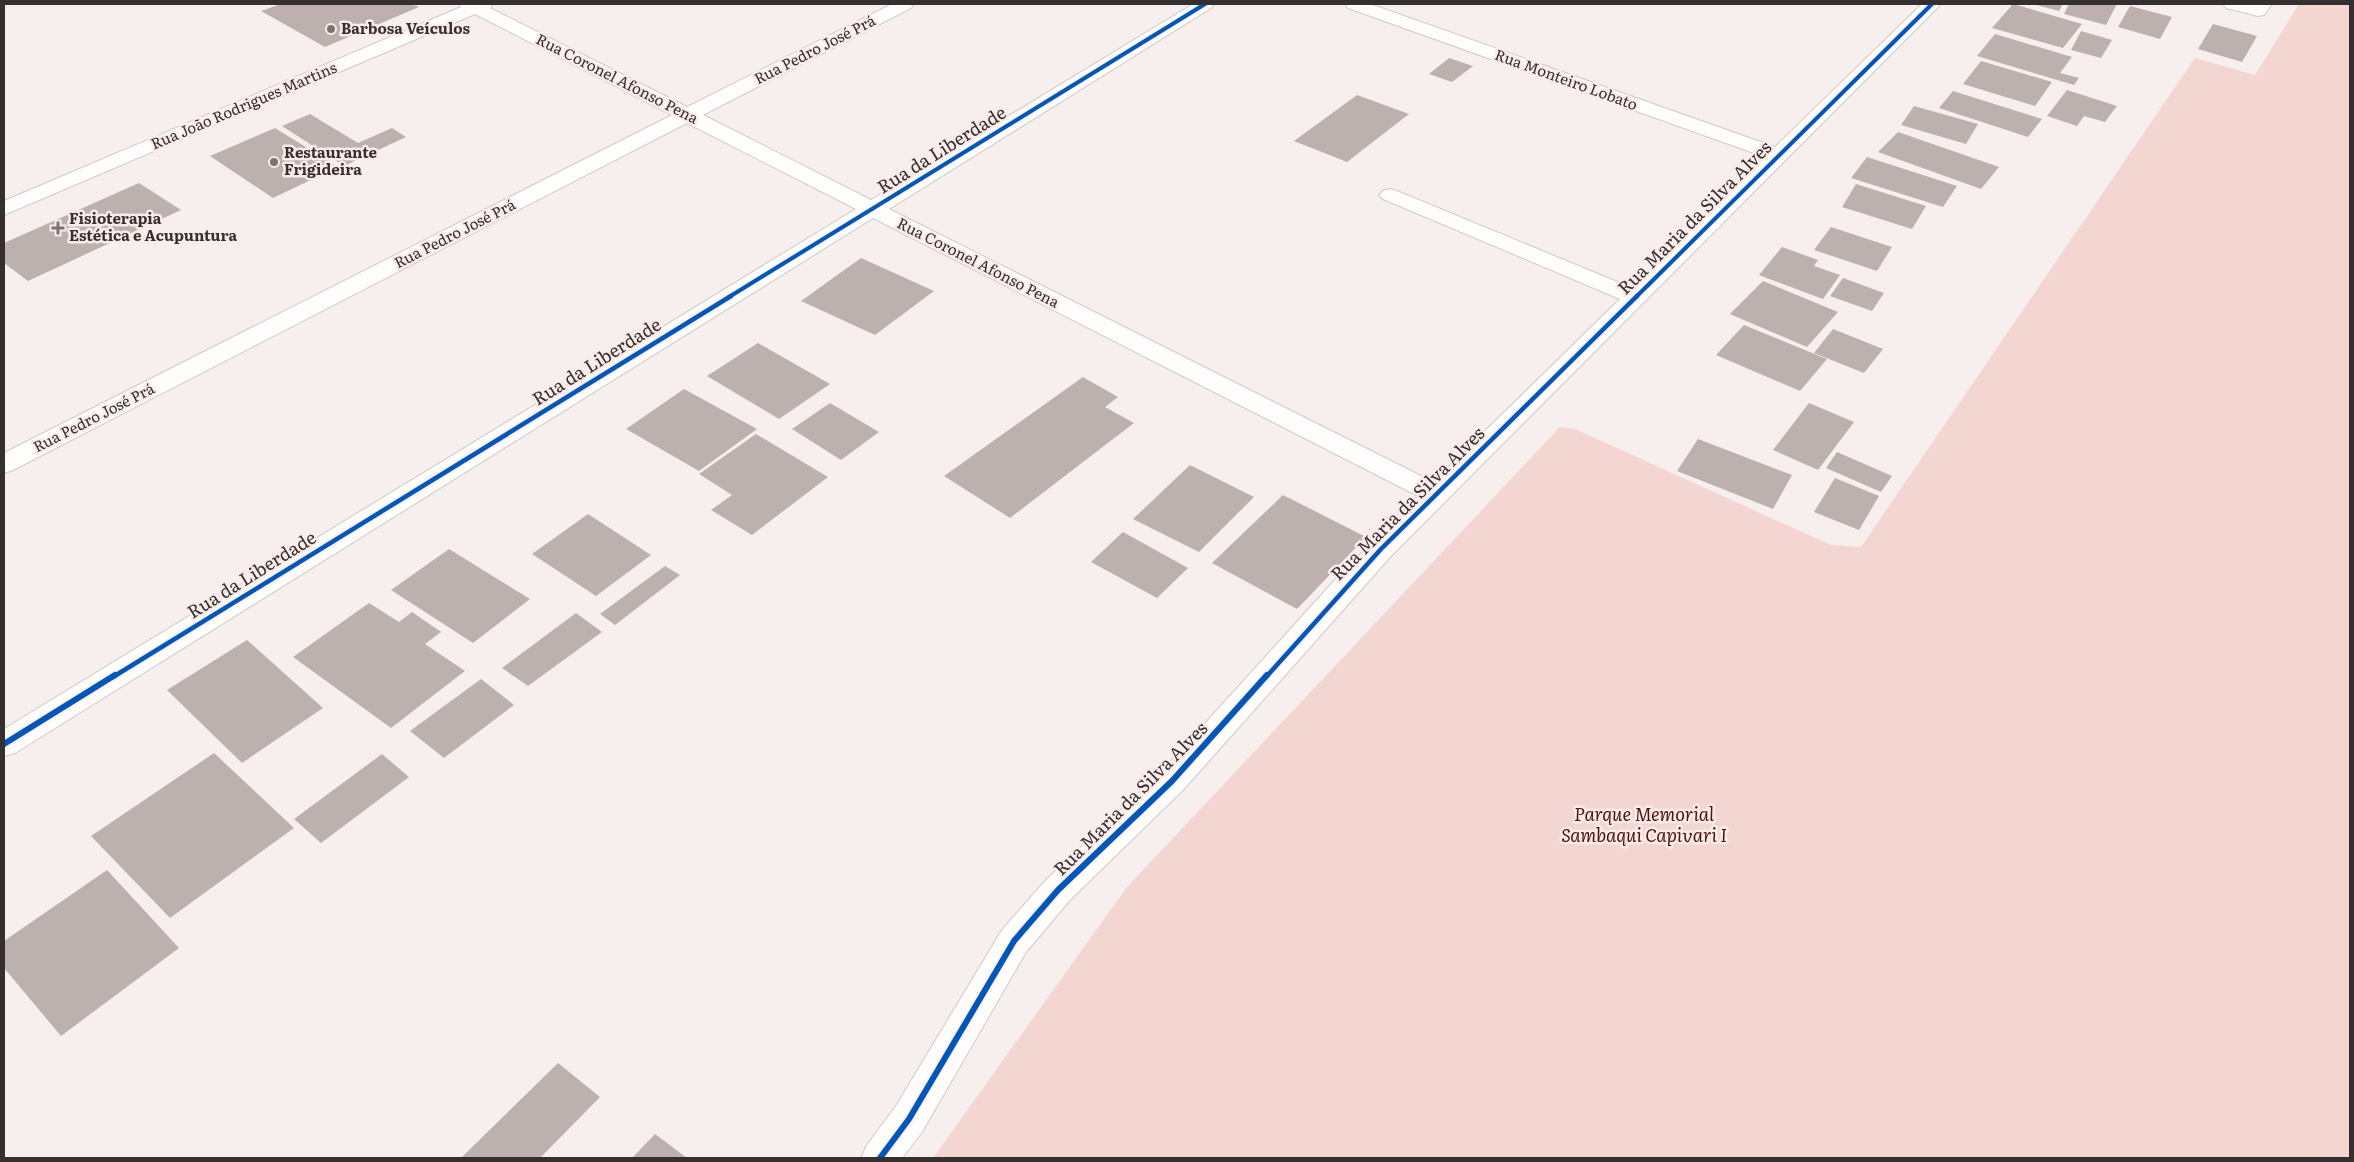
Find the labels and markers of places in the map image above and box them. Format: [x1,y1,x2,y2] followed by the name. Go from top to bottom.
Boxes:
[341,16,471,39] place label: Barbosa Veículos
[325,23,337,35] marker: Barbosa Veículos
[284,140,378,180] place label: Restaurante Frigideira
[268,156,280,168] marker: Restaurante Frigideira
[69,206,237,246] place label: Fisioterapia Estética e Acupuntura
[51,221,65,235] marker: Fisioterapia Estética e Acupuntura

